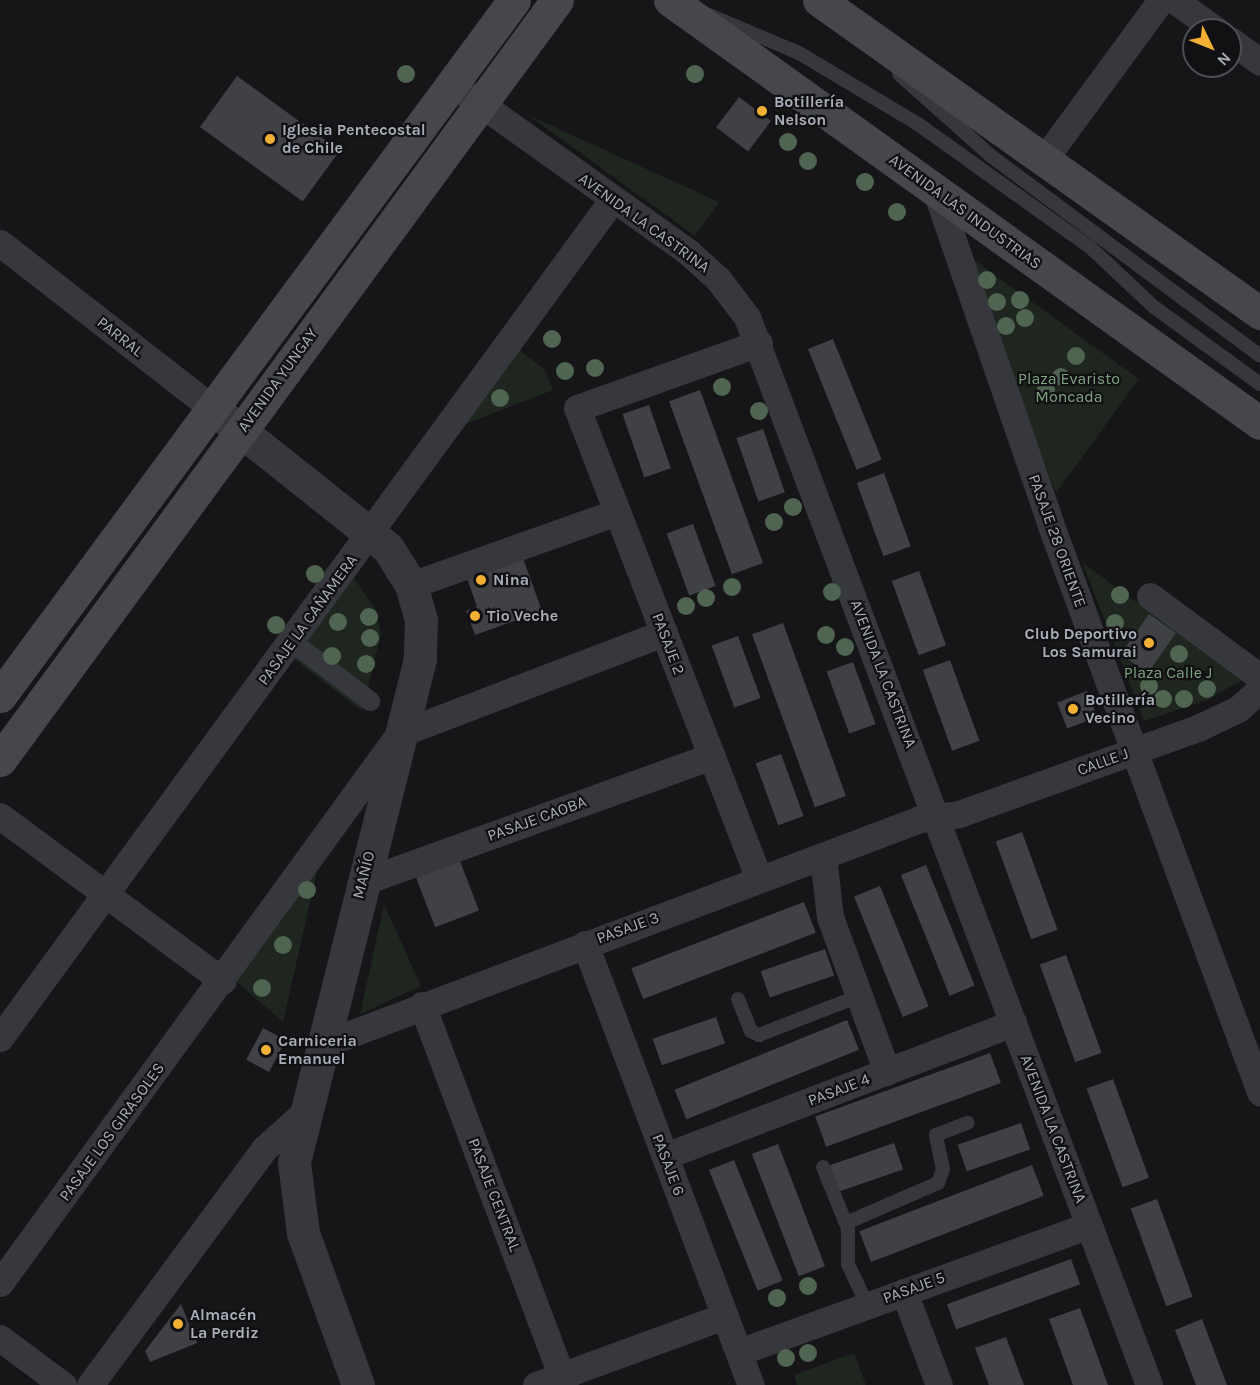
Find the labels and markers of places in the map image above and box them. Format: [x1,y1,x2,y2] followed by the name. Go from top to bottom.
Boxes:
[774,92,844,130] place label: Botillería Nelson
[755,104,769,118] marker: Botillería Nelson
[282,120,426,158] place label: Iglesia Pentecostal de Chile
[263,132,277,146] marker: Iglesia Pentecostal de Chile
[493,570,529,590] place label: Nina
[474,573,488,587] marker: Nina
[487,606,558,626] place label: Tio Veche
[468,609,482,623] marker: Tio Veche
[1025,624,1137,662] place label: Club Deportivo Los Samurai
[1142,636,1156,650] marker: Club Deportivo Los Samurai
[1085,690,1155,728] place label: Botillería Vecino
[1066,702,1080,716] marker: Botillería Vecino
[278,1031,357,1069] place label: Carniceria Emanuel
[259,1043,273,1057] marker: Carniceria Emanuel
[190,1305,258,1343] place label: Almacén La Perdiz
[171,1317,185,1331] marker: Almacén La Perdiz

